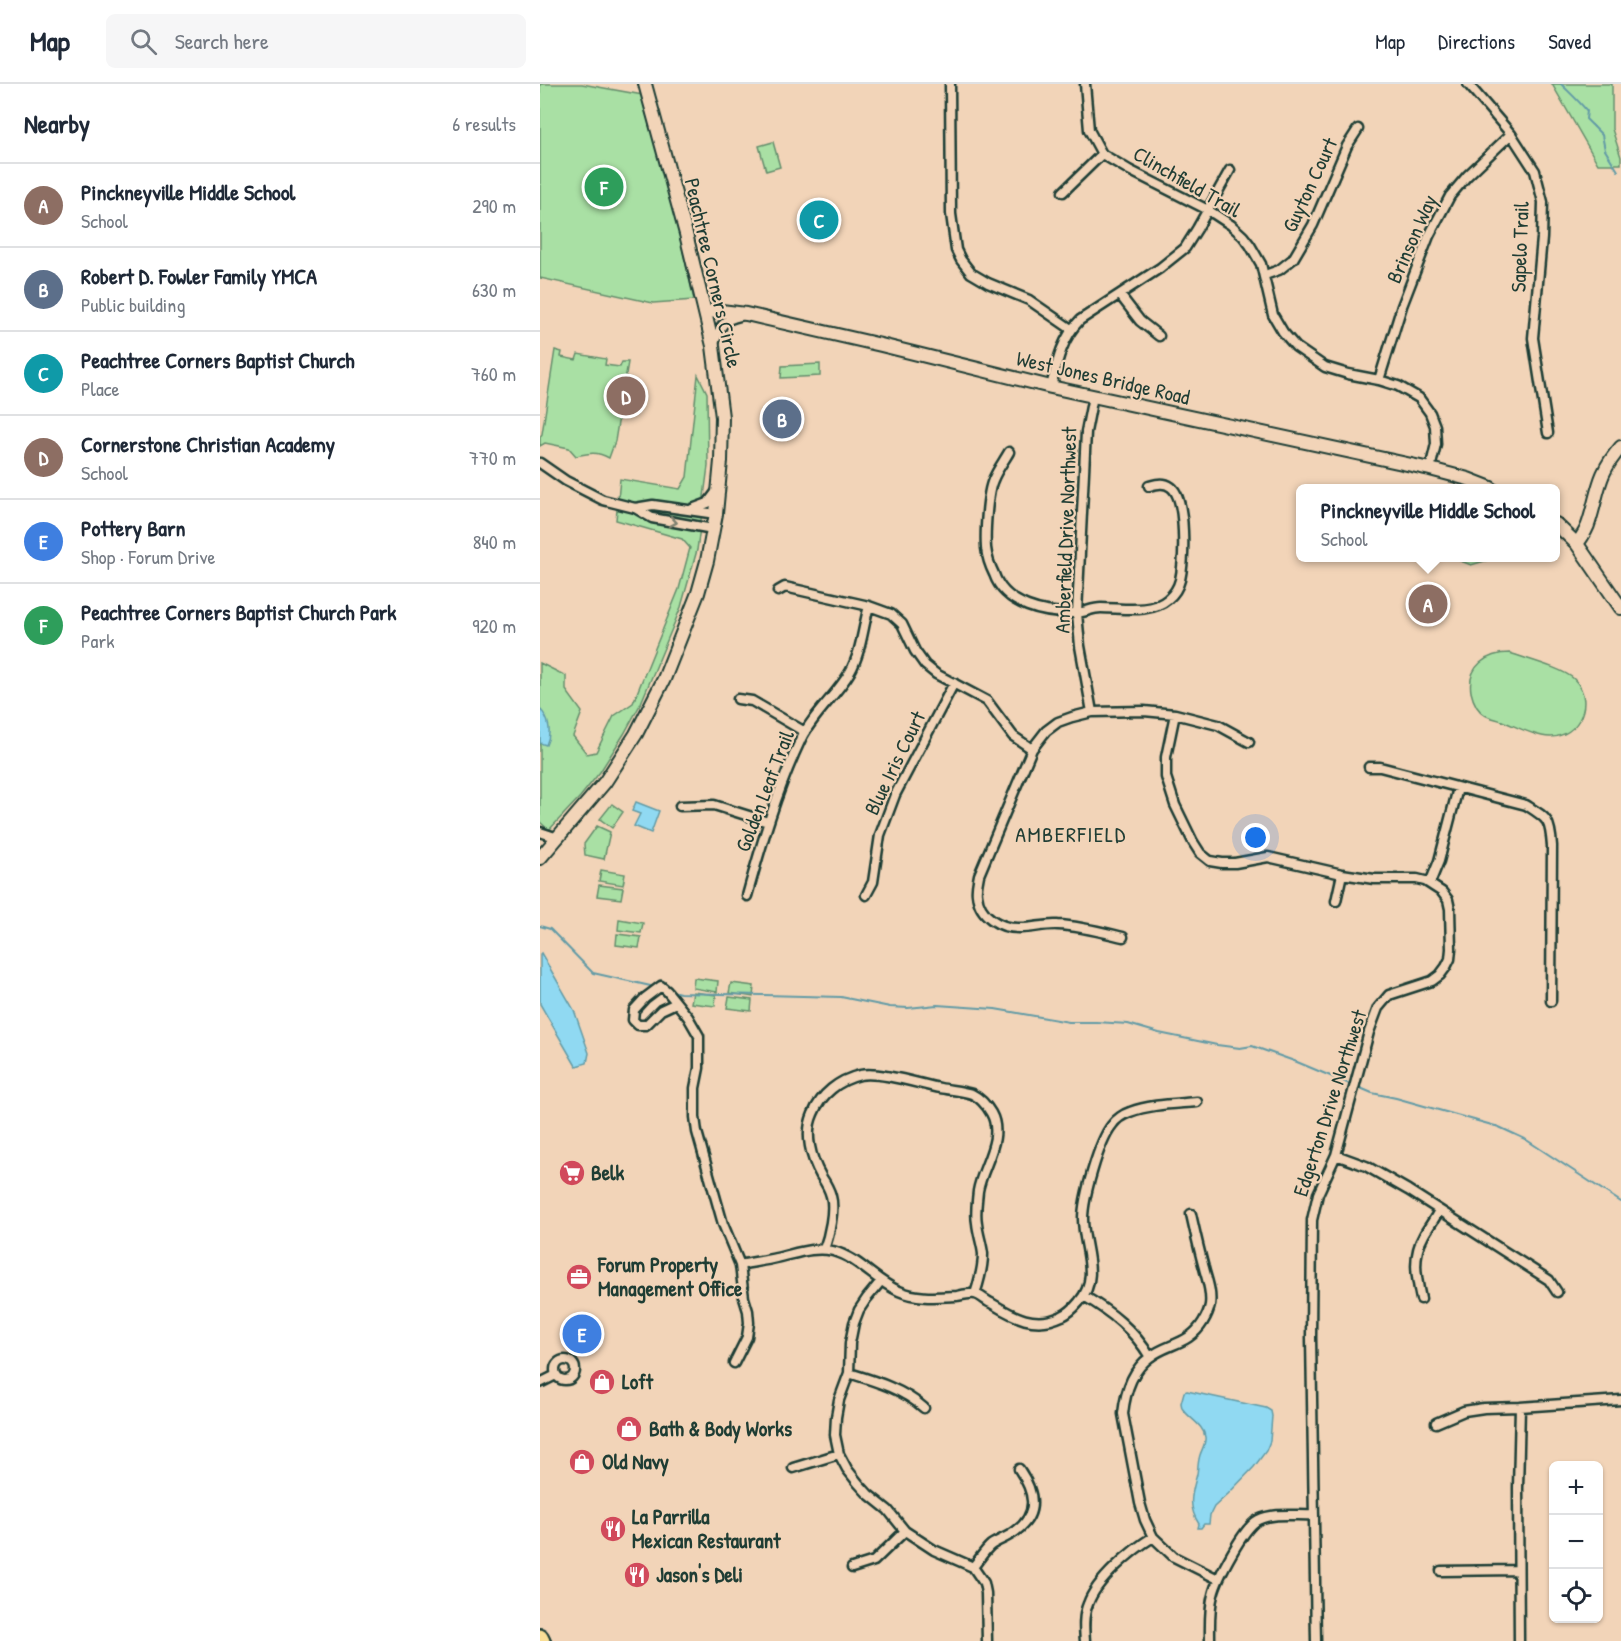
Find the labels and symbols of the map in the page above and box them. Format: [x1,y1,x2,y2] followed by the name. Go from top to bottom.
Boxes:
[1275,132,1344,237] street label: Guyton Court
[1128,139,1247,224] street label: Clinchfield Trail
[584,164,624,210] pin: F
[678,175,749,371] street label: Peachtree Corners Circle
[1379,190,1444,288] street label: Brinson Way
[800,198,838,242] pin: C
[1503,201,1536,293] street label: Sapelo Trail
[1014,343,1193,412] street label: West Jones Bridge Road
[606,374,646,418] pin: D
[762,396,802,442] pin: B
[1047,426,1084,634] street label: Amberfield Drive Northwest
[667,515,677,528] one-way arrow
[1408,582,1448,626] pin: A
[857,705,933,820] street label: Blue Iris Court
[728,725,801,856] street label: Golden Leaf Trail
[1015,819,1127,849] district label: AMBERFIELD
[1241,823,1270,852] your location
[1286,1005,1374,1200] street label: Edgerton Drive Northwest
[557,1158,587,1188] supermarket icon: Belk
[591,1158,625,1187] place label: Belk
[597,1250,743,1304] place label: Forum Property Management Office
[564,1262,594,1292] office icon: Forum Property Management Office
[562,1312,602,1356] pin: E
[587,1367,617,1397] shop icon: Loft
[622,1367,654,1396] place label: Loft
[614,1414,644,1444] shop icon: Bath & Body Works
[649,1414,792,1444] place label: Bath & Body Works
[567,1447,597,1477] shop icon: Old Navy
[602,1447,669,1477] place label: Old Navy
[632,1502,781,1555] place label: La Parrilla Mexican Restaurant
[598,1514,628,1544] restaurant icon: La Parrilla Mexican Restaurant
[622,1560,652,1590] restaurant icon: Jason's Deli
[656,1560,743,1589] place label: Jason's Deli

